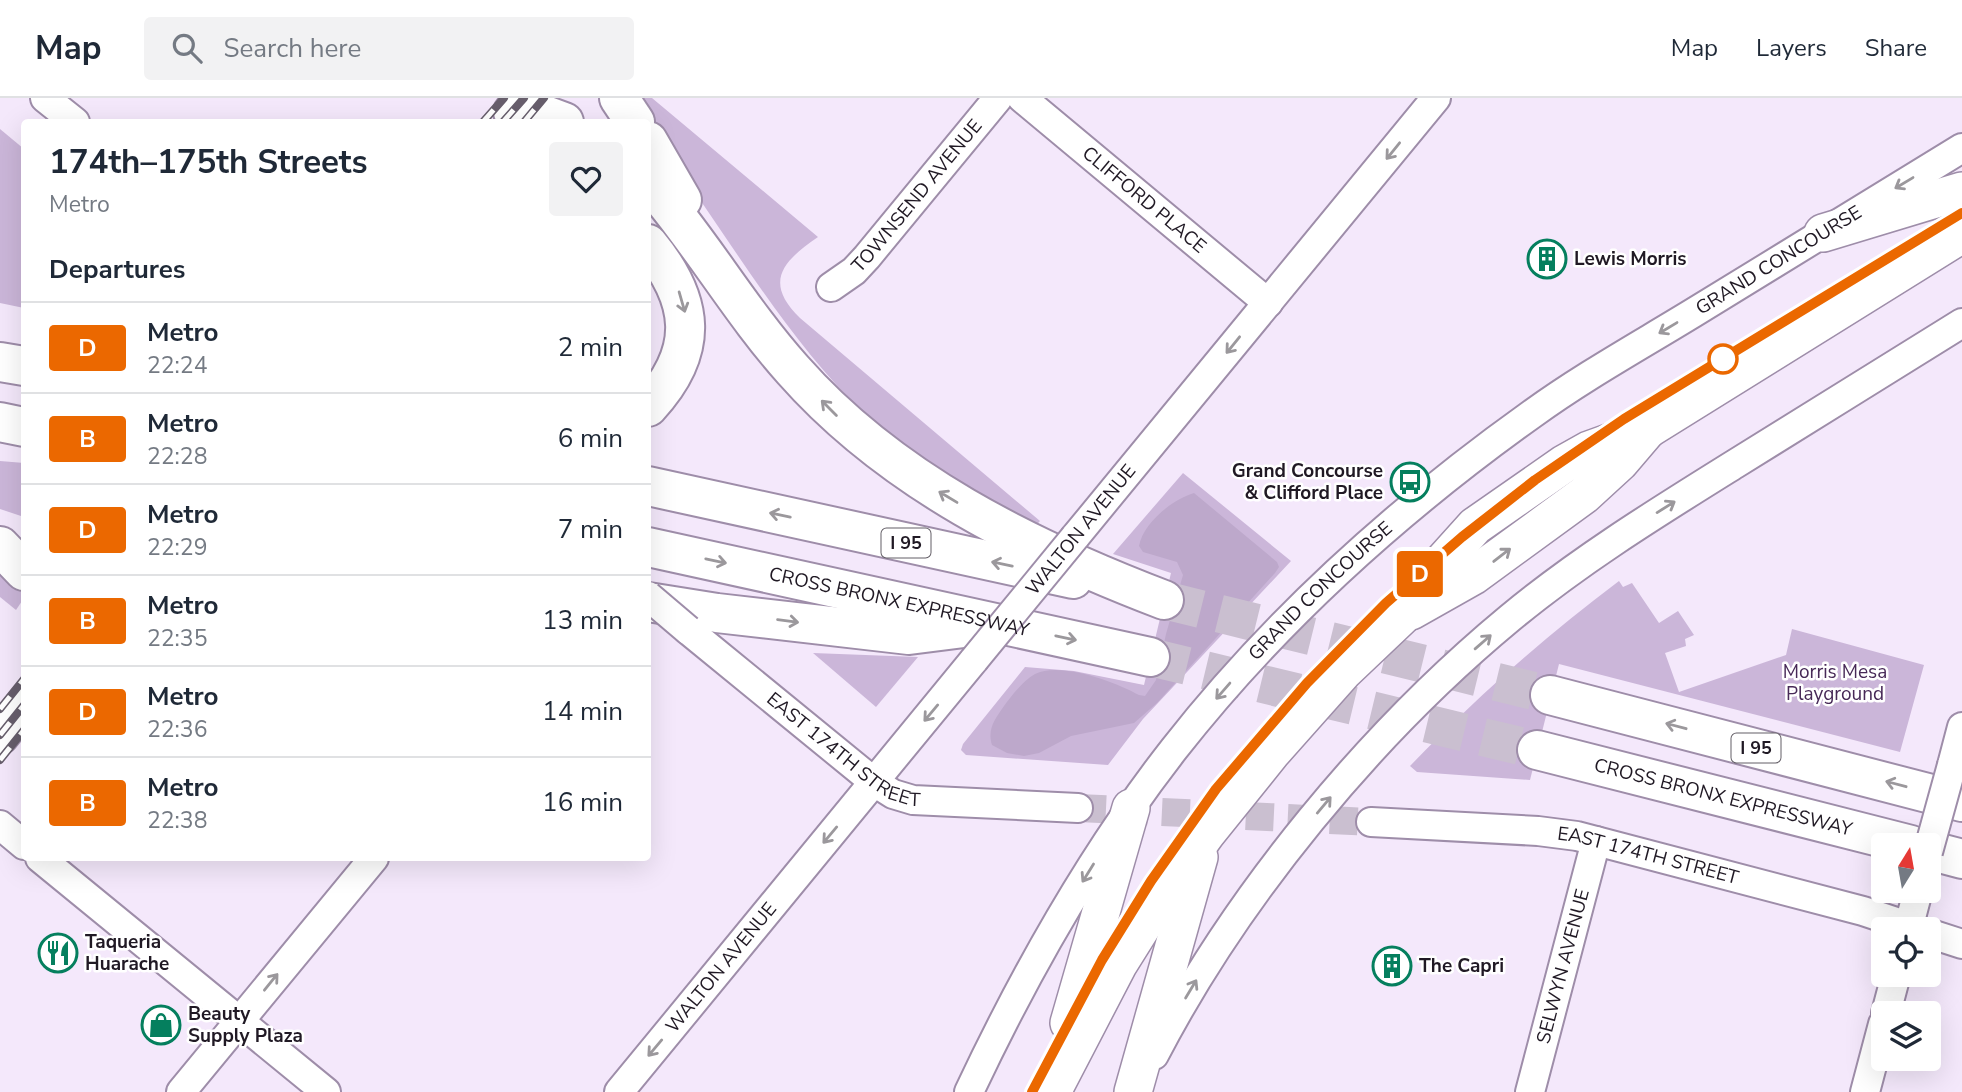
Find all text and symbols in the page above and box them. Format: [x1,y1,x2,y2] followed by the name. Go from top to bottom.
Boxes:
[144,17,634,80] search box
[35,26,102,71] text: Map
[168,29,206,67] icon: search
[224,31,361,66] text: Search here
[1671,32,1718,64] text: Map
[1756,32,1827,64] text: Layers
[1865,32,1927,64] text: Share
[846,114,988,278] street label: TOWNSEND AVENUE
[49,140,368,185] text: 174th–175th Streets
[1077,140,1212,259] street label: CLIFFORD PLACE
[1385,141,1401,159] one-way arrow
[549,142,623,216] button: heart
[1894,177,1914,191] one-way arrow
[49,189,110,220] text: Metro
[1691,200,1867,321] street label: GRAND CONCOURSE
[1526,238,1568,280] building icon: Lewis Morris
[1574,246,1687,272] place label: Lewis Morris
[49,252,185,287] text: Departures
[676,291,689,313] one-way arrow
[147,315,219,350] text: Metro
[1659,321,1679,335] one-way arrow
[558,330,623,365] text: 2 min
[78,332,97,364] text: D
[1225,336,1241,354] one-way arrow
[1708,344,1738,374] unlabelled marker
[147,350,207,381] text: 22:24
[821,400,838,417] one-way arrow
[147,406,219,441] text: Metro
[558,421,623,456] text: 6 min
[79,423,96,455] text: B
[147,441,207,472] text: 22:28
[1232,458,1383,506] place label: Grand Concourse & Clifford Place
[1020,459,1142,601] street label: WALTON AVENUE
[1389,461,1431,503] bus stop icon: Grand Concourse & Clifford Place
[938,490,958,504] one-way arrow
[147,497,219,532] text: Metro
[1655,500,1675,514] one-way arrow
[769,508,792,521] one-way arrow
[558,512,623,547] text: 7 min
[78,514,97,546] text: D
[1243,516,1398,666] street label: GRAND CONCOURSE
[881,528,930,558] road number: I 95
[147,532,207,563] text: 22:29
[1493,547,1511,563] one-way arrow
[1397,551,1443,597] line badge: D
[704,555,727,569] one-way arrow
[991,556,1014,570] one-way arrow
[1411,558,1429,590] text: D
[767,561,1032,643] street label: CROSS BRONX EXPRESSWAY
[147,588,219,623] text: Metro
[542,603,623,638] text: 13 min
[79,605,96,637] text: B
[776,615,799,628] one-way arrow
[147,623,207,654] text: 22:35
[1054,632,1077,646] one-way arrow
[1473,634,1491,650] one-way arrow
[1783,659,1887,707] park label: Morris Mesa Playground
[147,679,219,714] text: Metro
[1215,682,1231,700] one-way arrow
[761,686,922,813] street label: EAST 174TH STREET
[542,694,623,729] text: 14 min
[78,696,97,728] text: D
[923,703,939,721] one-way arrow
[147,714,207,745] text: 22:36
[1665,719,1688,732] one-way arrow
[1732,734,1780,762] road number: I 95
[1591,752,1856,843] street label: CROSS BRONX EXPRESSWAY
[147,770,219,805] text: Metro
[1885,777,1908,790] one-way arrow
[542,785,623,820] text: 16 min
[79,787,96,819] text: B
[1316,796,1332,814] one-way arrow
[147,805,207,836] text: 22:38
[1556,821,1742,891] street label: EAST 174TH STREET
[823,825,838,843] one-way arrow
[1871,833,1941,903] north arrow
[1871,833,1941,1071] map controls
[1080,863,1094,883] one-way arrow
[1530,886,1596,1046] street label: SELWYN AVENUE
[660,897,783,1038] street label: WALTON AVENUE
[1871,917,1941,987] button: locate
[85,929,169,977] place label: Taqueria Huarache
[37,932,79,974] restaurant icon: Taqueria Huarache
[1371,945,1413,987] building icon: The Capri
[1419,953,1504,979] place label: The Capri
[263,974,279,992] one-way arrow
[1184,980,1198,1000] one-way arrow
[188,1001,303,1049] place label: Beauty Supply Plaza
[1871,1001,1941,1071] button: layers
[140,1004,182,1046] shop icon: Beauty Supply Plaza
[647,1039,662,1057] one-way arrow

